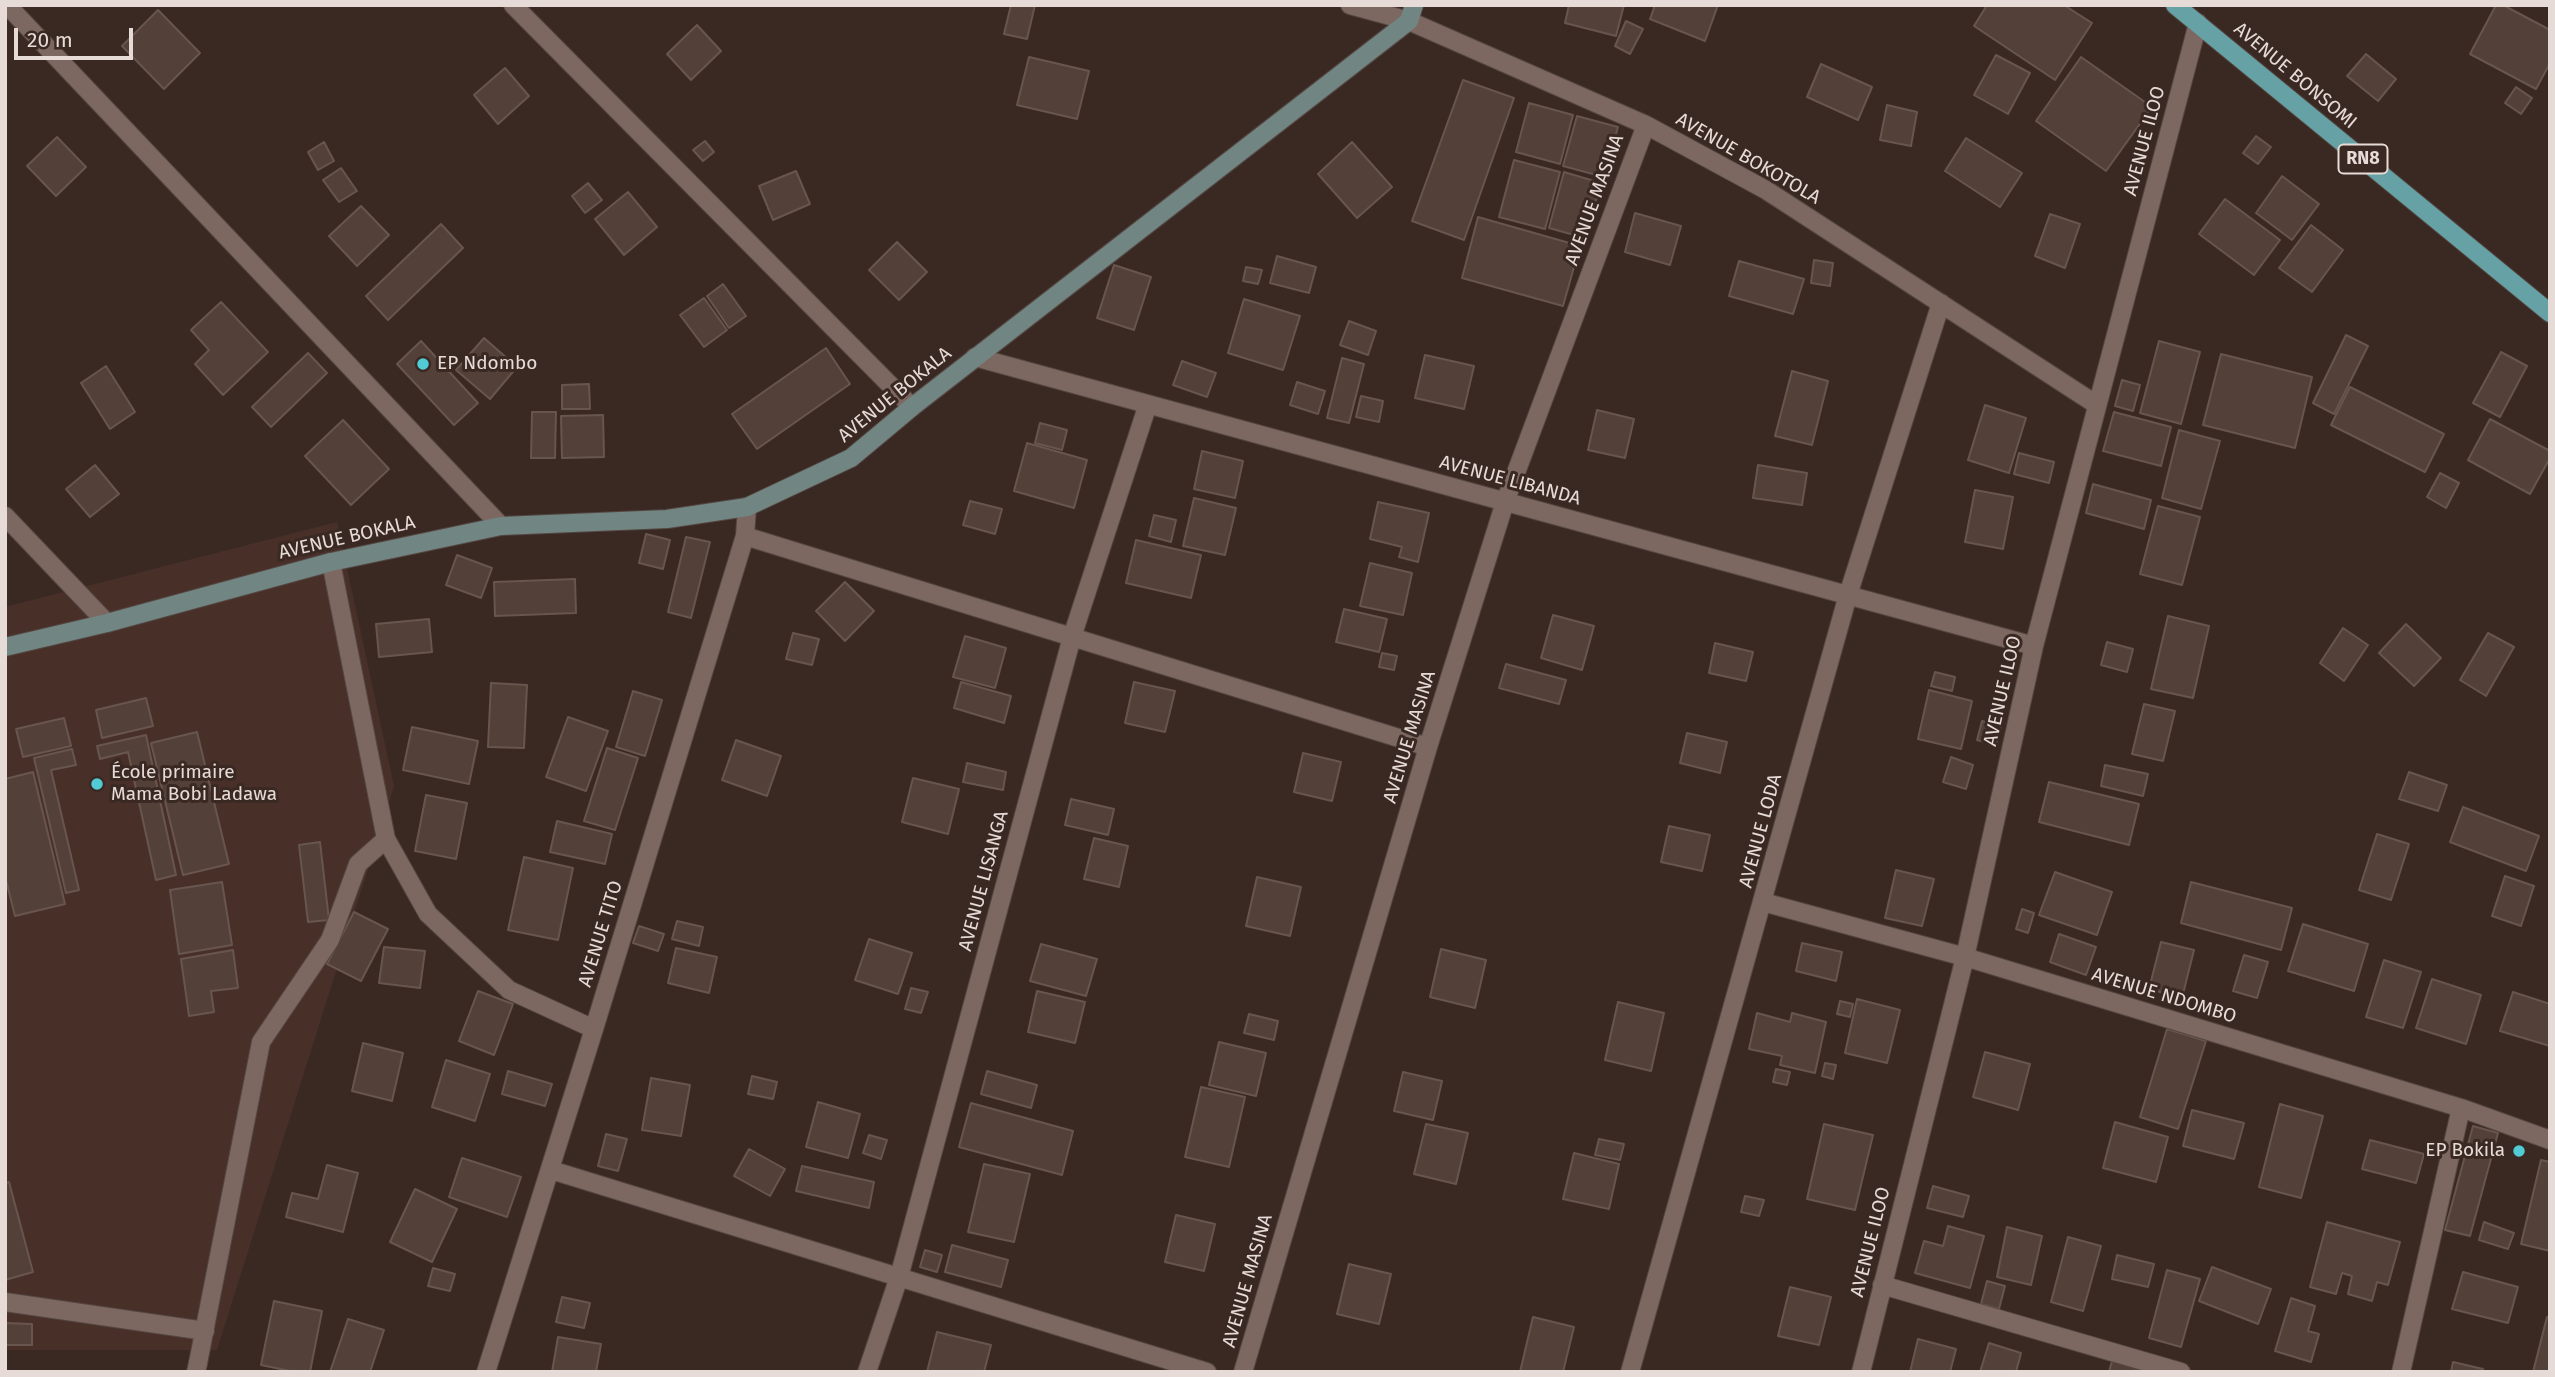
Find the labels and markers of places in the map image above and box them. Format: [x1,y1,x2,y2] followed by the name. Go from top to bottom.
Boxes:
[437,353,537,375] place label: EP Ndombo
[415,356,431,372] marker: EP Ndombo
[111,762,277,806] place label: École primaire Mama Bobi Ladawa
[89,776,105,792] marker: École primaire Mama Bobi Ladawa
[2425,1140,2505,1162] place label: EP Bokila
[2511,1143,2527,1159] marker: EP Bokila

